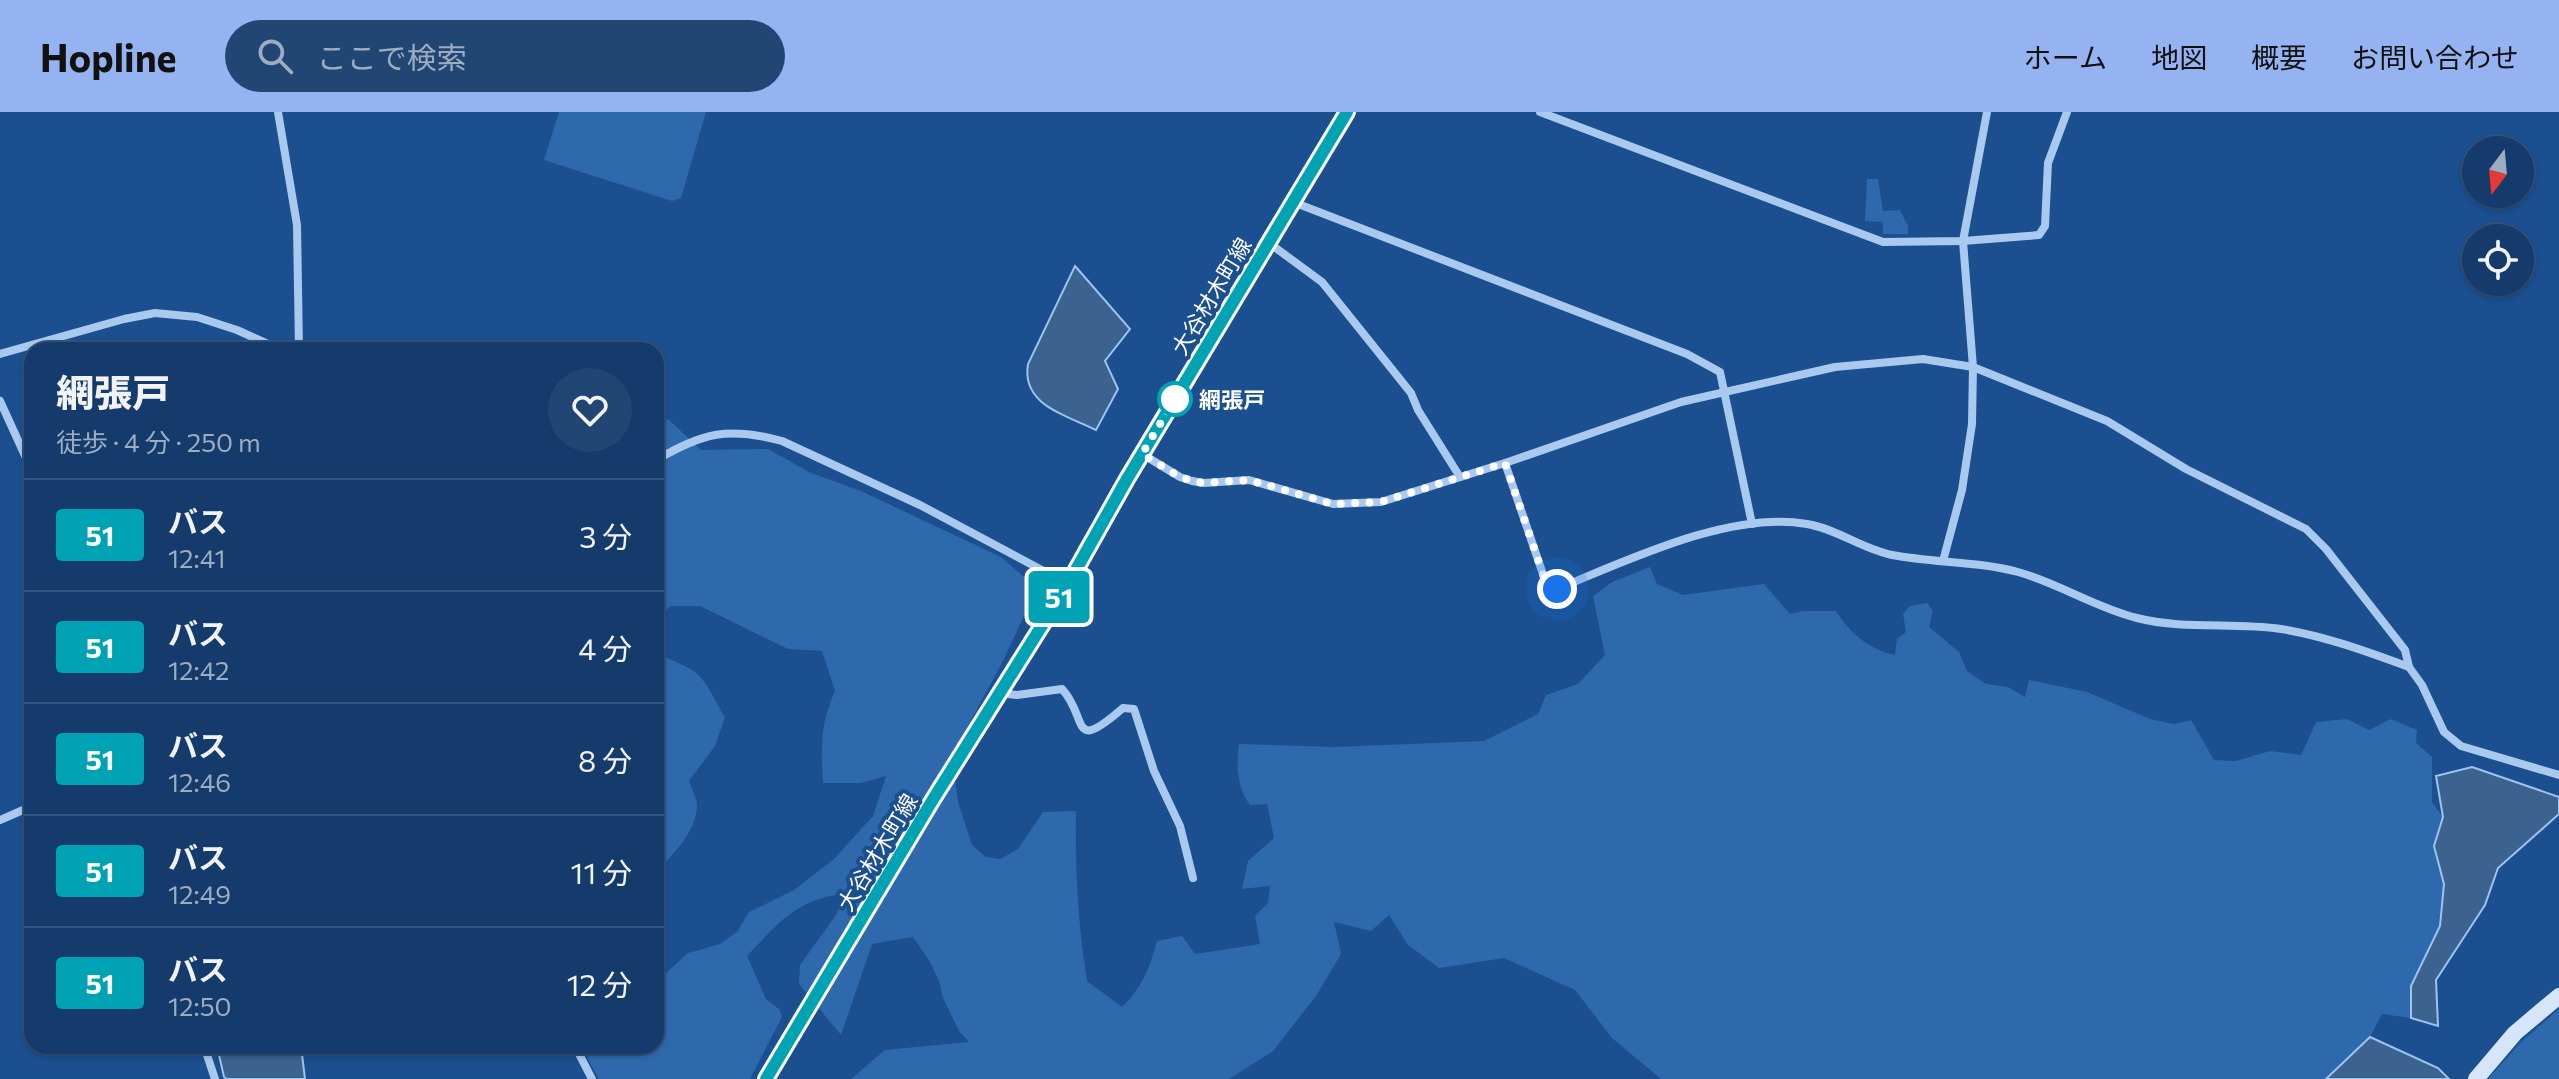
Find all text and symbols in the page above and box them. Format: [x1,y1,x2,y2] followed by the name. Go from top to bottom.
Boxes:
[225,20,785,92] search box
[40,33,177,80] text: Hopline
[253,34,297,78] icon: search
[317,38,467,75] text: ここで検索
[2024,40,2107,74] text: ホーム
[2151,40,2207,74] text: 地図
[2251,40,2307,74] text: 概要
[2351,40,2519,74] text: お問い合わせ
[2462,136,2534,208] north arrow
[2462,136,2534,296] map controls
[2462,224,2534,296] button: locate
[1165,232,1257,360] street label: 大谷材木町線
[56,368,170,415] text: 網張戸
[548,368,632,452] button: heart
[1158,382,1192,416] marker: 網張戸
[1199,386,1265,413] place label: 網張戸
[56,426,261,457] text: 徒歩 · 4 分 · 250 m
[168,502,228,539] text: バス
[579,517,632,554] text: 3 分
[86,518,115,552] text: 51
[168,542,226,573] text: 12:41
[1537,569,1577,609] your location
[1023,571,1095,623] line badge: 51
[1045,580,1074,614] text: 51
[168,614,228,651] text: バス
[578,629,632,666] text: 4 分
[86,630,115,664] text: 51
[168,654,229,685] text: 12:42
[168,726,228,763] text: バス
[578,741,632,778] text: 8 分
[86,742,115,776] text: 51
[168,766,231,797] text: 12:46
[831,788,923,916] street label: 大谷材木町線
[168,838,228,875] text: バス
[571,853,632,890] text: 11 分
[86,854,115,888] text: 51
[168,878,231,909] text: 12:49
[168,950,228,987] text: バス
[567,965,632,1002] text: 12 分
[86,966,115,1000] text: 51
[168,990,232,1021] text: 12:50

